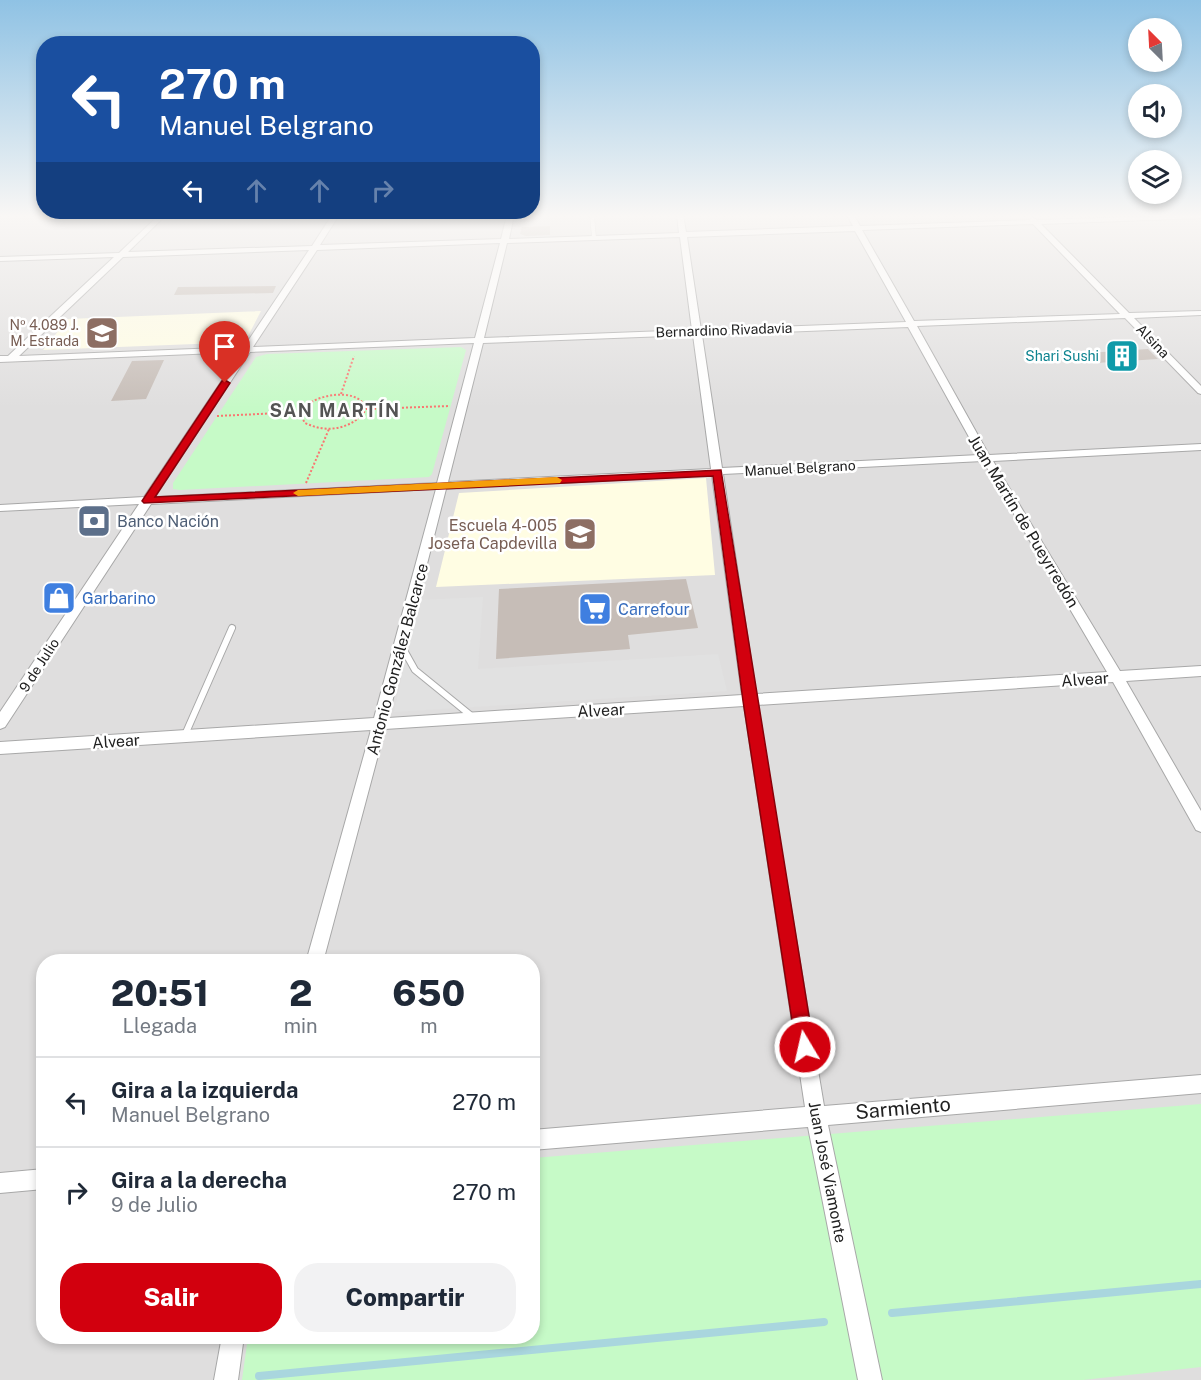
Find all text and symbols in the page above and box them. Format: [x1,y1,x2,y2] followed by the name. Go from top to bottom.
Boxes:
[1128,18,1182,72] north arrow
[1128,18,1182,204] map controls
[159,59,286,108] text: 270 m
[60,60,138,138] icon: left
[1128,84,1182,138] button: sound
[159,109,374,141] text: Manuel Belgrano
[1128,150,1182,204] button: layers
[177,174,210,207] icon: left
[240,174,273,207] icon: ahead
[303,174,336,207] icon: ahead
[366,174,399,207] icon: right
[84,315,120,351] school or university icon: Nº 4.089 J. M. Estrada
[9,317,79,349] place label: Nº 4.089 J. M. Estrada
[655,320,793,340] street label: Bernardino Rivadavia
[199,321,250,383] pin
[1133,321,1173,361] street label: Alsina
[208,330,241,363] icon: arrive
[1104,338,1140,374] building icon: Shari Sushi
[1025,348,1099,364] place label: Shari Sushi
[269,399,401,421] district label: SAN MARTÍN
[964,431,1083,611] street label: Juan Martín de Pueyrredón
[744,457,856,479] street label: Manuel Belgrano
[76,503,112,539] bank icon: Banco Nación
[117,512,219,531] place label: Banco Nación
[428,516,557,553] place label: Escuela 4-005 Josefa Capdevilla
[562,516,598,552] school or university icon: Escuela 4-005 Josefa Capdevilla
[363,561,432,757] street label: Antonio González Balcarce
[41,580,77,616] shop icon: Garbarino
[82,589,156,608] place label: Garbarino
[577,591,613,627] supermarket icon: Carrefour
[618,600,690,619] place label: Carrefour
[16,635,62,695] street label: 9 de Julio
[1061,668,1110,691] street label: Alvear
[577,700,625,721] street label: Alvear
[92,730,141,753] street label: Alvear
[111,972,209,1014] text: 20:51
[289,972,312,1014] text: 2
[392,972,465,1014] text: 650
[123,1014,197,1038] text: Llegada
[284,1014,318,1038] text: min
[420,1014,437,1038] text: m
[773,1015,837,1079] position arrow
[111,1077,298,1103] text: Gira a la izquierda
[60,1086,93,1119] icon: left
[452,1089,516,1115] text: 270 m
[854,1092,952,1124] street label: Sarmiento
[804,1100,851,1244] street label: Juan José Viamonte
[111,1103,270,1127] text: Manuel Belgrano
[111,1167,287,1193] text: Gira a la derecha
[60,1176,93,1209] icon: right
[452,1179,516,1205] text: 270 m
[111,1193,198,1217] text: 9 de Julio
[60,1263,282,1332] button: Salir
[294,1263,516,1332] button: Compartir

